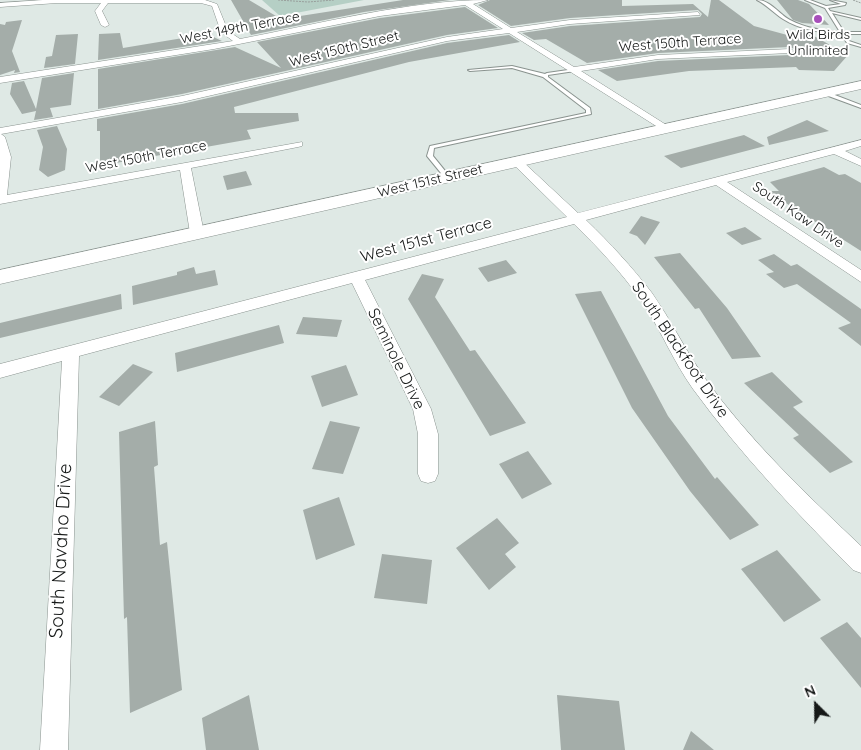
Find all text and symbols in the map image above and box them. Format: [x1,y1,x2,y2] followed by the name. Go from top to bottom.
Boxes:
[179,8,301,48] street label: West 149th Terrace
[812,13,824,25] marker: Wild Birds Unlimited
[287,27,401,71] street label: West 150th Street
[786,27,850,59] place label: Wild Birds Unlimited
[618,30,742,56] street label: West 150th Terrace
[84,137,208,177] street label: West 150th Terrace
[376,161,484,201] street label: West 151st Street
[749,178,847,252] street label: South Kaw Drive
[358,213,494,267] street label: West 151st Terrace
[627,278,733,422] street label: South Blackfoot Drive
[363,305,429,413] street label: Seminole Drive
[45,463,77,639] street label: South Navaho Drive
[791,680,841,730] north arrow
[802,681,818,701] text: N

